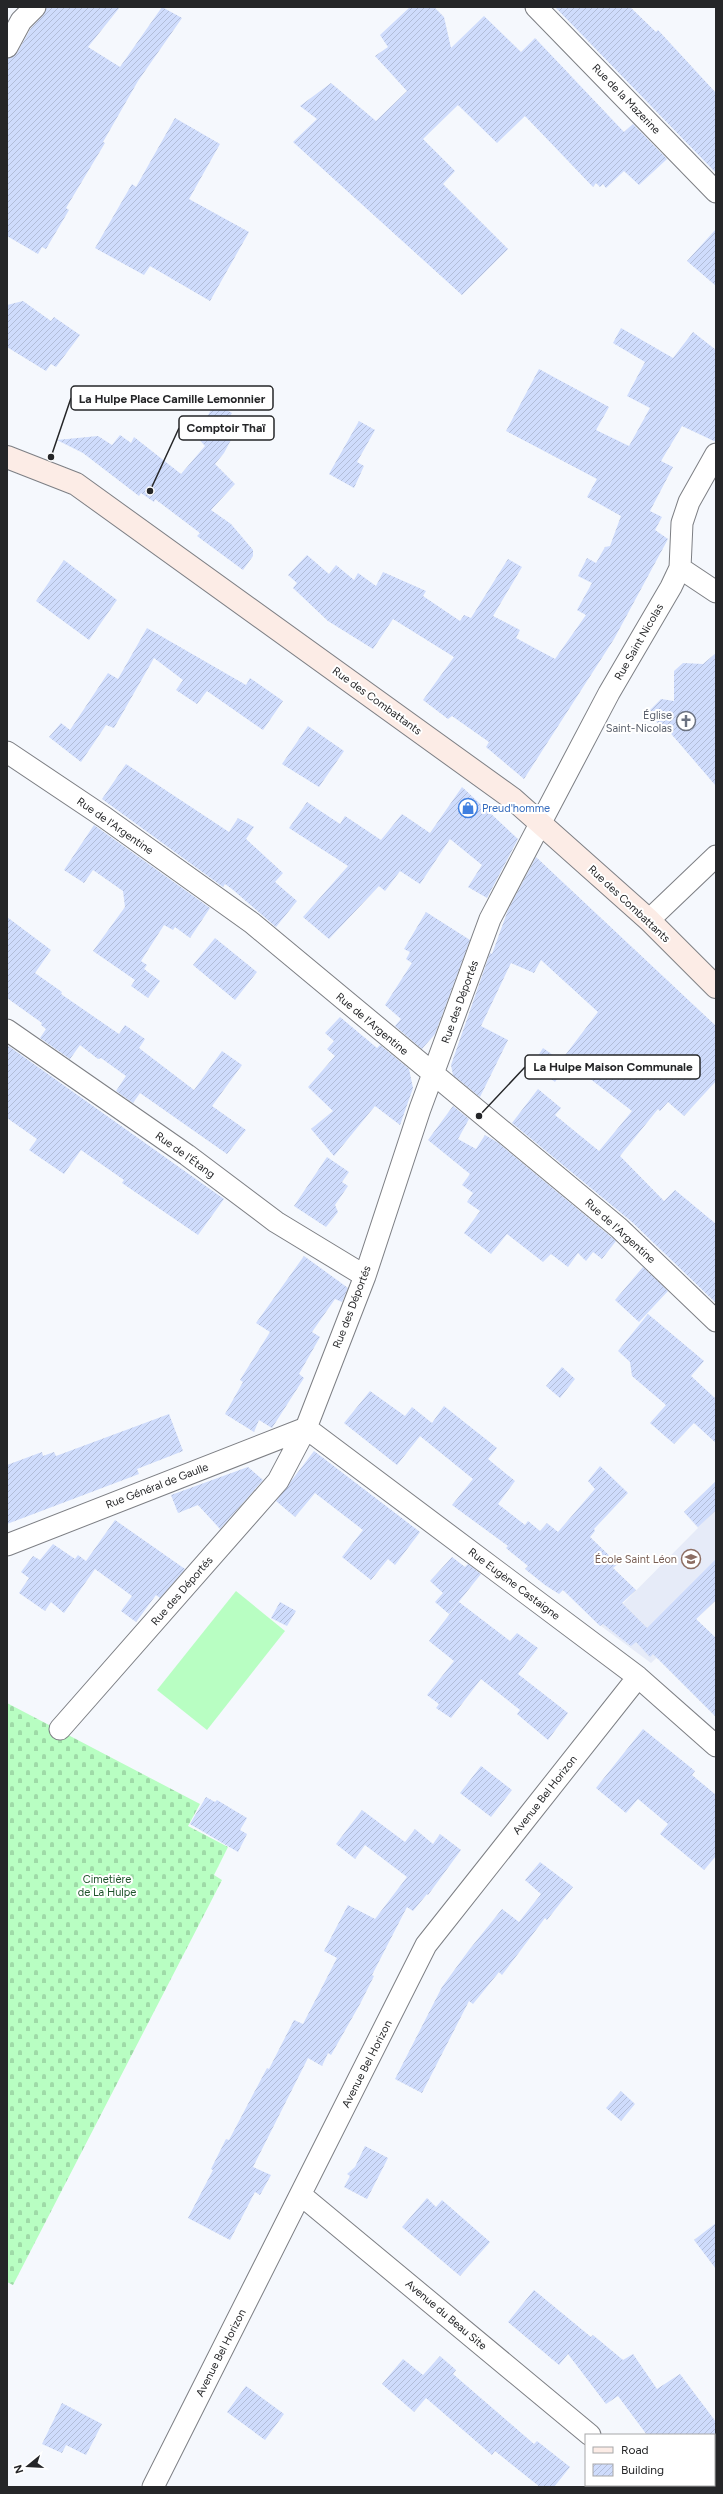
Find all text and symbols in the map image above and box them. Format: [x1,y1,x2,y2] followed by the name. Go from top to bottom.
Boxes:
[589,61,663,137] street label: Rue de la Mazerine
[71,386,273,410] callout: La Hulpe Place Camille Lemonnier
[79,392,266,406] text: La Hulpe Place Camille Lemonnier
[179,416,274,440] callout: Comptoir Thaï
[187,421,266,435] text: Comptoir Thaï
[612,601,666,683] street label: Rue Saint Nicolas
[330,664,424,738] street label: Rue des Combattants
[606,709,672,735] place label: Église Saint-Nicolas
[675,710,697,732] church icon: Église Saint-Nicolas
[74,795,156,857] street label: Rue de l'Argentine
[457,797,479,819] shop icon: Preud'homme
[482,802,550,815] place label: Preud'homme
[585,863,673,945] street label: Rue des Combattants
[439,959,481,1045] street label: Rue des Déportés
[333,990,411,1058] street label: Rue de l'Argentine
[525,1055,700,1079] callout: La Hulpe Maison Communale
[533,1060,693,1074] text: La Hulpe Maison Communale
[153,1129,217,1181] street label: Rue de l'Étang
[582,1196,658,1266] street label: Rue de l'Argentine
[330,1264,374,1350] street label: Rue des Déportés
[104,1460,210,1512] street label: Rue Général de Gaulle
[466,1545,562,1623] street label: Rue Eugène Castaigne
[680,1548,702,1570] school or university icon: École Saint Léon
[595,1553,677,1566] place label: École Saint Léon
[148,1554,216,1628] street label: Rue des Déportés
[510,1753,580,1837] street label: Avenue Bel Horizon
[78,1873,136,1899] park label: Cimetière de La Hulpe
[339,2018,395,2110] street label: Avenue Bel Horizon
[403,2277,489,2353] street label: Avenue du Beau Site
[193,2307,249,2399] street label: Avenue Bel Horizon
[585,2434,715,2486] legend
[621,2443,649,2457] text: Road
[8,2446,48,2486] north arrow
[11,2463,26,2475] text: N
[621,2463,664,2477] text: Building

